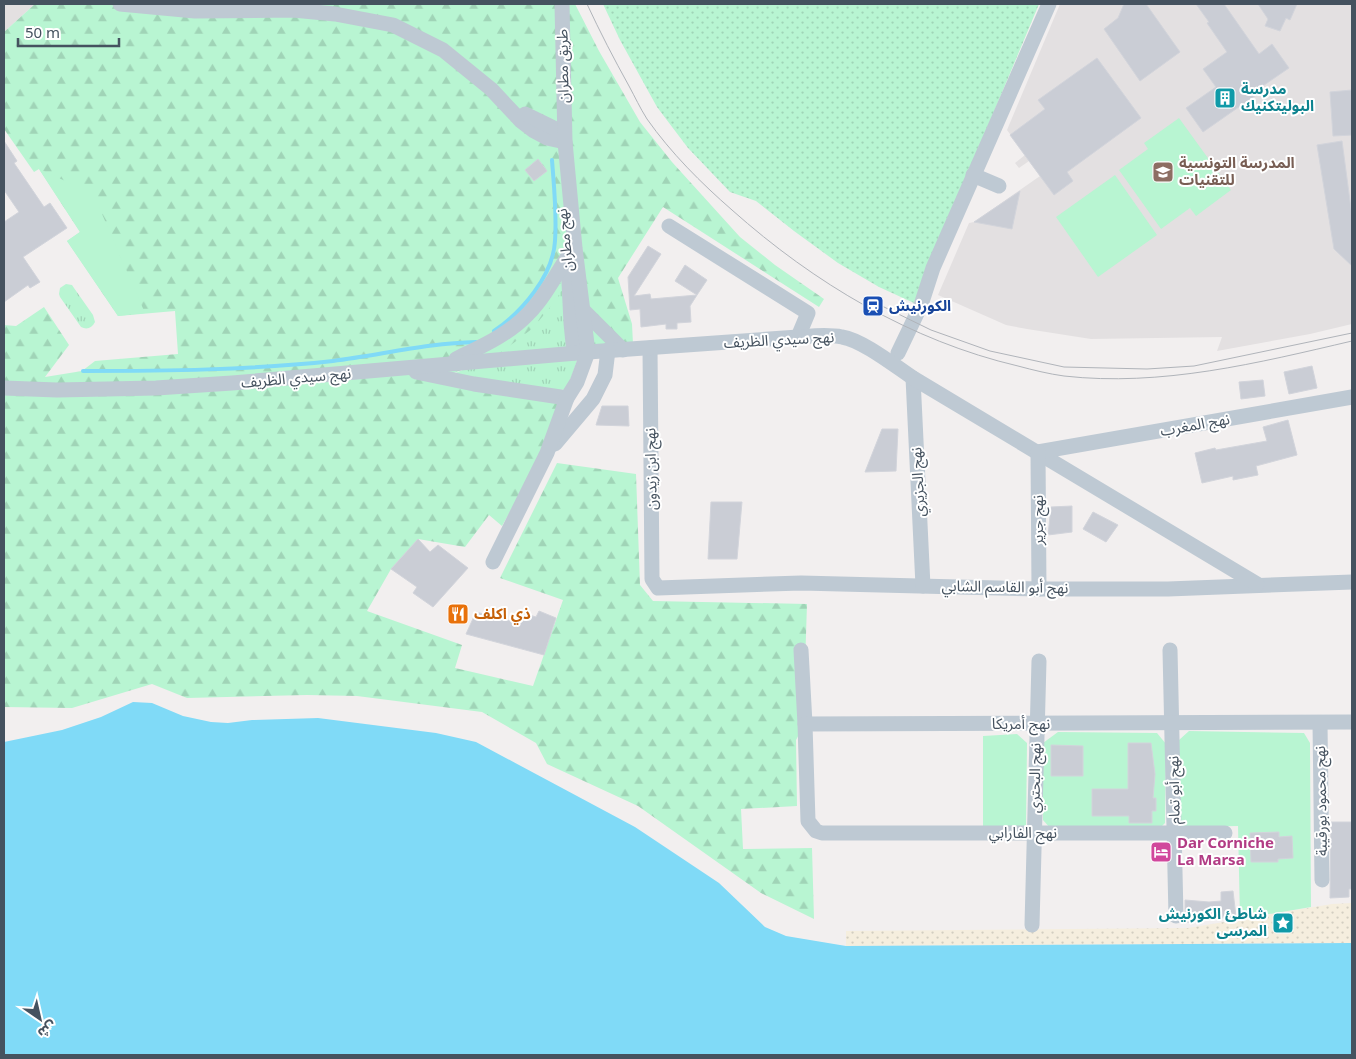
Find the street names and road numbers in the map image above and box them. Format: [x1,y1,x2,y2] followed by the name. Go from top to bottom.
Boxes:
[551,29,574,103] street label: طريق مطران
[551,207,580,273] street label: نهج مطران
[723,326,835,355] street label: نهج سيدي الظريف
[240,362,352,395] street label: نهج سيدي الظريف
[1159,408,1232,443] street label: نهج المغرب
[639,428,664,510] street label: نهج ابن زيدون
[905,447,932,517] street label: نهج الجزيري
[1027,495,1050,546] street label: نهج جرير
[941,575,1069,600] street label: نهج أبو القاسم الشابي
[992,713,1050,736] street label: نهج أمريكا
[1023,743,1048,813] street label: نهج البحتري
[1309,746,1334,856] street label: نهج محمود بورقيبة
[1162,755,1187,824] street label: نهج أبو تمام
[989,822,1057,845] street label: نهج الفارابي

